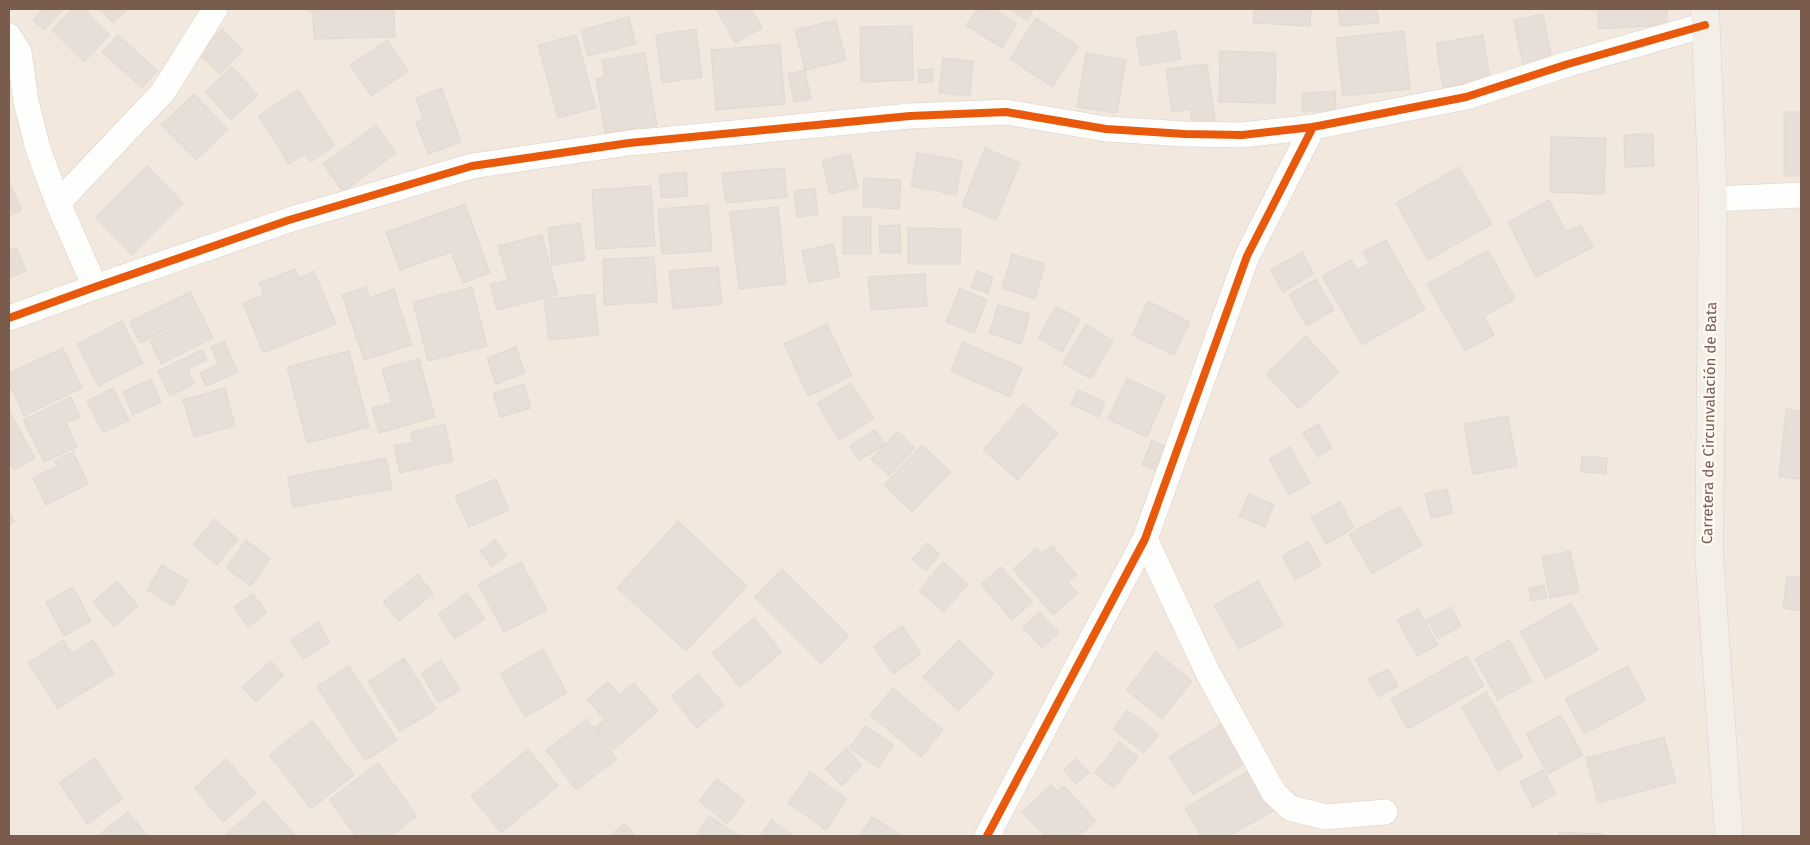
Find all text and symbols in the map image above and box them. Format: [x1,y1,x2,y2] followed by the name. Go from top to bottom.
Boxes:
[1699,302,1721,544] street label: Carretera de Circunvalación de Bata

